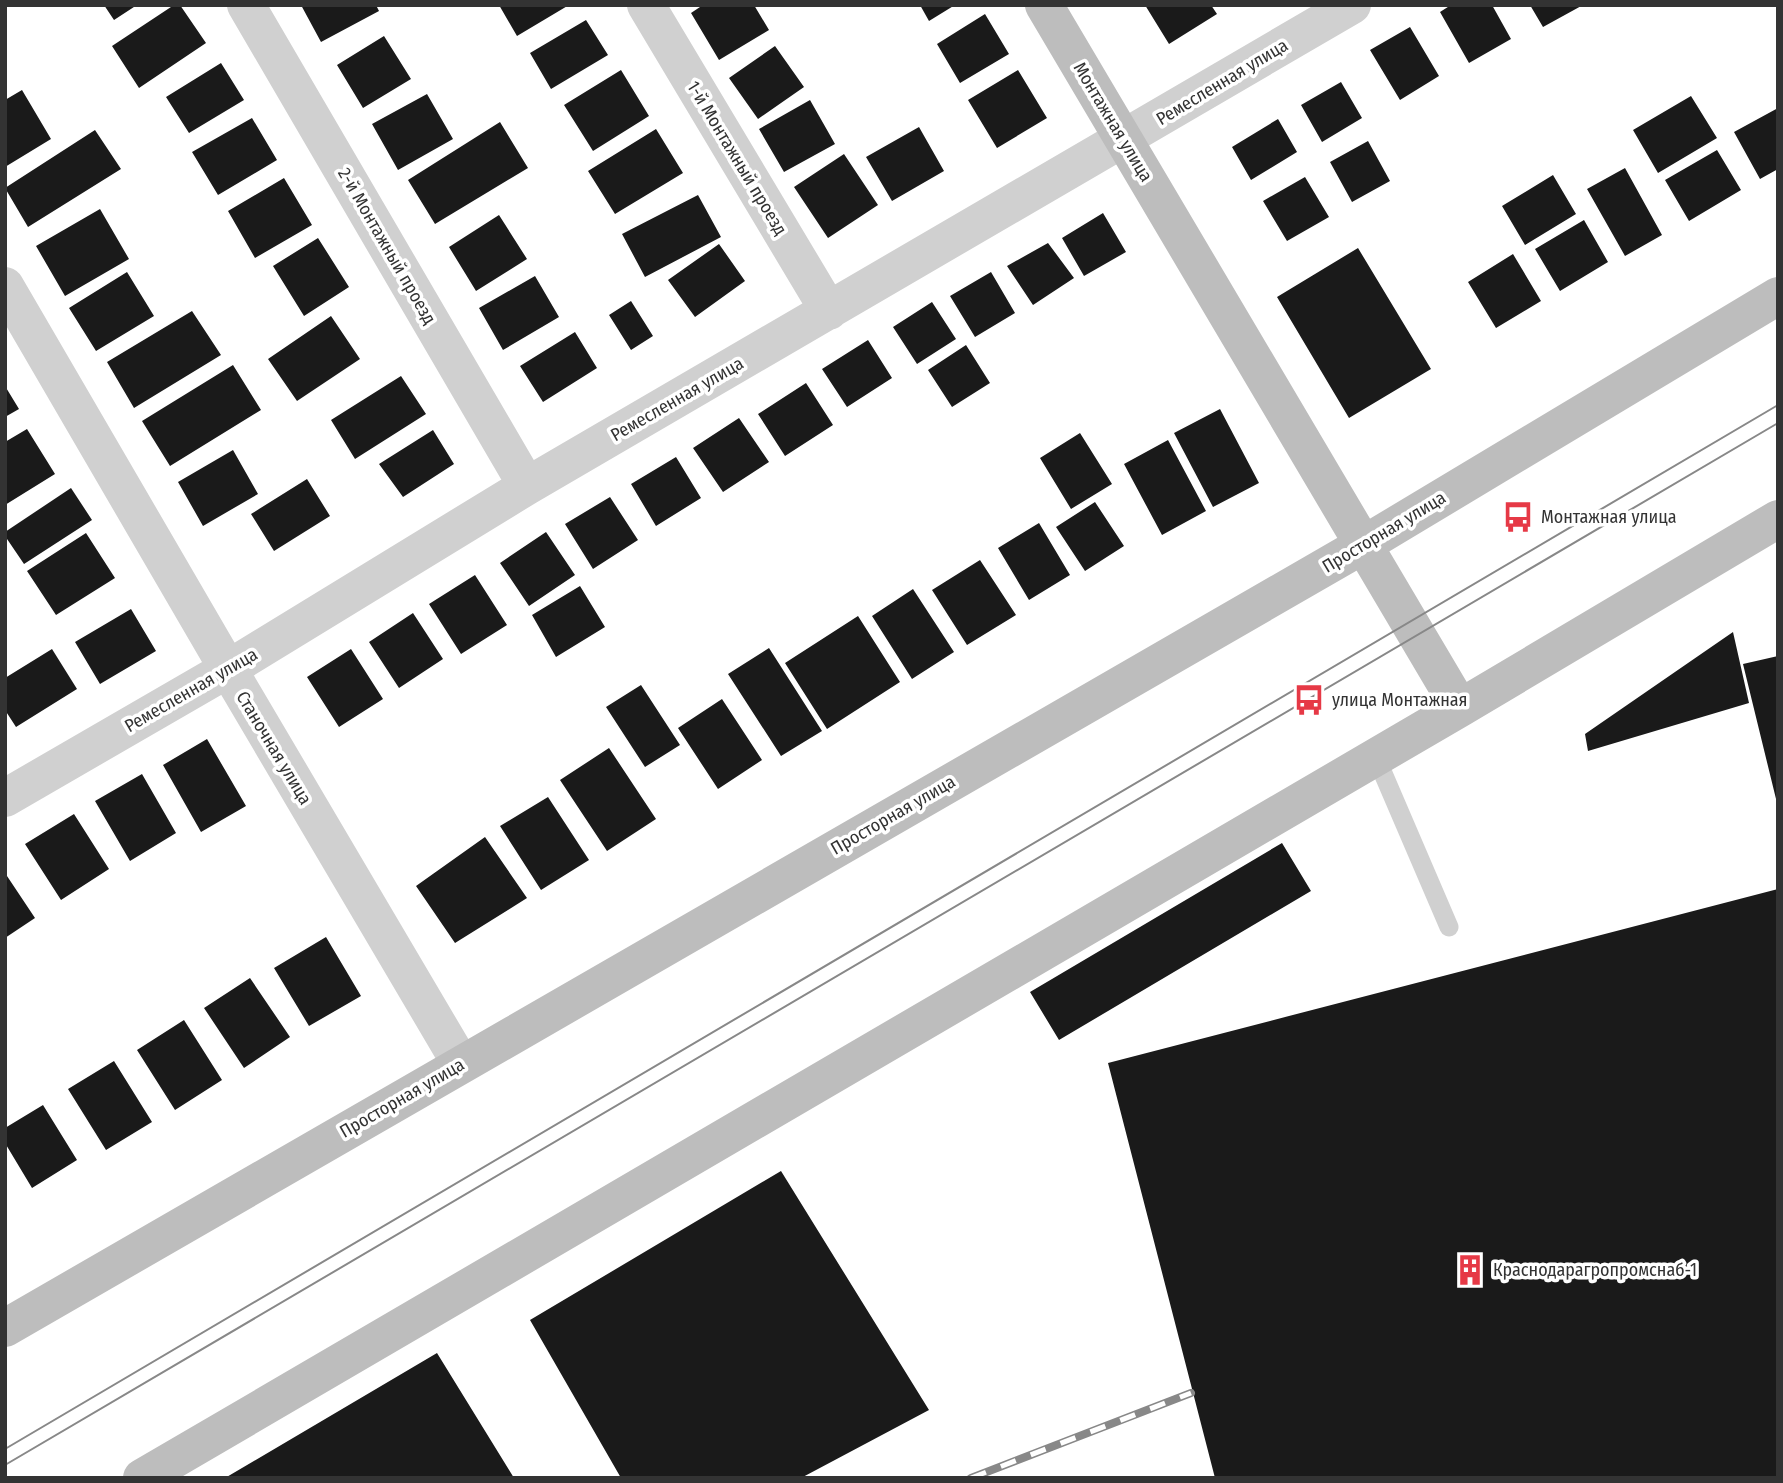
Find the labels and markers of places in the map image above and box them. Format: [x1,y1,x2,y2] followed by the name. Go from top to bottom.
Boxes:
[1501,500,1535,534] bus stop icon: Монтажная улица
[1541,506,1677,528] place label: Монтажная улица
[1292,683,1326,717] bus stop icon: улица Монтажная
[1332,689,1468,711] place label: улица Монтажная
[1453,1253,1487,1287] building icon: Краснодарагропромснаб-1
[1493,1259,1697,1281] place label: Краснодарагропромснаб-1

